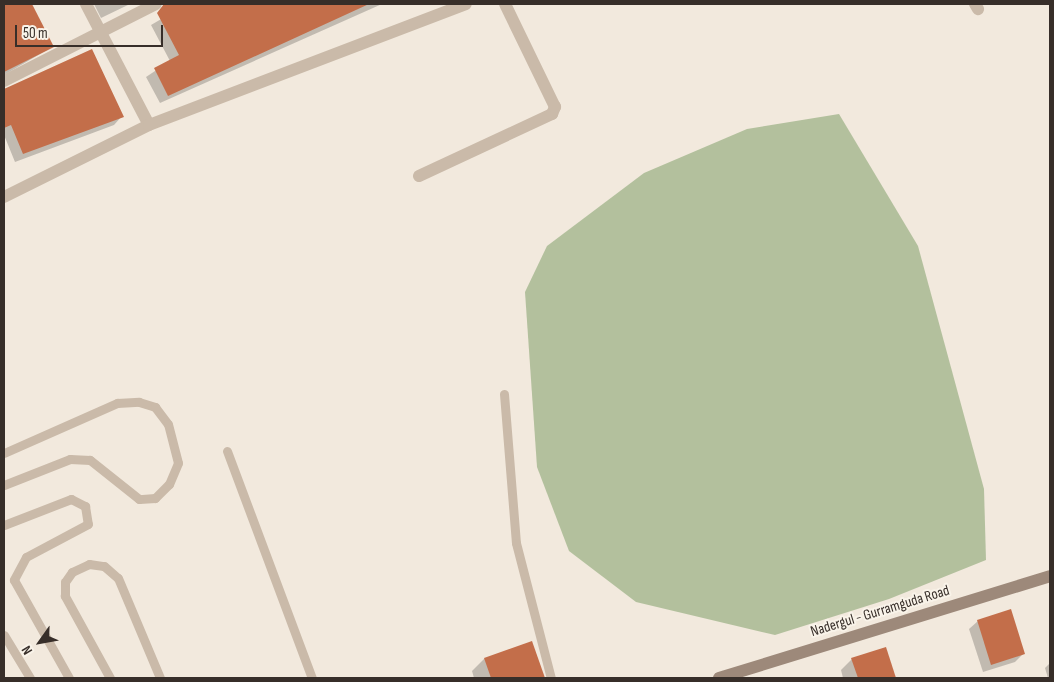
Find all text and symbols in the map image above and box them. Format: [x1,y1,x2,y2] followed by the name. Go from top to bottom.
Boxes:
[18,15,165,47] scale bar
[23,24,48,43] text: 50 m
[808,581,952,641] street label: Nadergul - Gurramguda Road
[15,617,65,667] north arrow
[18,643,36,658] text: N

